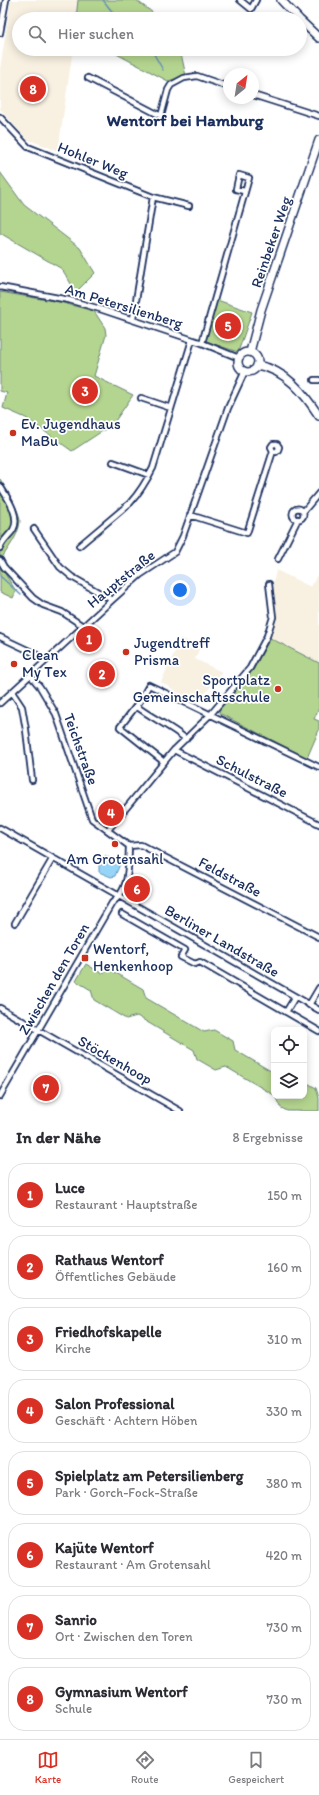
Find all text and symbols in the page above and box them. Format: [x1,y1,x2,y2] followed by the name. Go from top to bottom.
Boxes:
[12,12,307,56] search box
[26,23,48,45] icon: search
[58,25,134,43] text: Hier suchen
[223,68,259,104] north arrow
[20,74,46,104] pin: 8
[107,110,264,131] district label: Wentorf bei Hamburg
[55,138,131,182] street label: Hohler Weg
[247,194,295,290] street label: Reinbeker Weg
[63,280,185,333] street label: Am Petersilienberg
[215,311,241,341] pin: 5
[72,376,98,406] pin: 3
[21,415,121,450] place label: Ev. Jugendhaus MaBu
[8,428,18,438] marker: Ev. Jugendhaus MaBu
[83,546,159,612] street label: Hauptstraße
[170,580,190,600] your location
[76,624,102,654] pin: 1
[134,634,210,669] place label: Jugendtreff Prisma
[22,646,67,681] place label: Clean My Tex
[121,647,131,657] marker: Jugendtreff Prisma
[9,659,19,669] marker: Clean My Tex
[89,659,115,689] pin: 2
[133,671,270,706] place label: Sportplatz Gemeinschaftsschule
[273,684,283,694] marker: Sportplatz Gemeinschaftsschule
[60,711,102,787] street label: Teichstraße
[213,750,291,802] street label: Schulstraße
[98,798,124,828] pin: 4
[110,839,120,849] marker: Am Grotensahl
[66,850,164,868] place label: Am Grotensahl
[196,853,264,901] street label: Feldstraße
[124,874,150,904] pin: 6
[161,901,283,981] street label: Berliner Landstraße
[15,920,94,1038] street label: Zwischen den Toren
[93,940,173,975] place label: Wentorf, Henkenhoop
[80,953,90,963] marker: Wentorf, Henkenhoop
[271,1027,307,1099] map controls
[271,1027,307,1063] button: locate
[75,1032,155,1089] street label: Stöckenhoop
[271,1063,307,1099] button: layers
[33,1073,59,1103] pin: 7
[16,1127,101,1147] text: In der Nähe
[233,1130,303,1145] text: 8 Ergebnisse
[55,1179,85,1197] text: Luce
[27,1188,33,1203] text: 1
[267,1188,302,1203] text: 150 m
[55,1197,198,1212] text: Restaurant · Hauptstraße
[55,1251,164,1269] text: Rathaus Wentorf
[27,1260,33,1275] text: 2
[267,1260,302,1275] text: 160 m
[55,1269,176,1284] text: Öffentliches Gebäude
[55,1323,162,1341] text: Friedhofskapelle
[26,1332,34,1347] text: 3
[267,1332,302,1347] text: 310 m
[55,1341,91,1356] text: Kirche
[55,1395,175,1413] text: Salon Professional
[26,1404,34,1419] text: 4
[266,1404,302,1419] text: 330 m
[55,1413,197,1428] text: Geschäft · Achtern Höben
[55,1467,243,1485] text: Spielplatz am Petersilienberg
[27,1476,33,1491] text: 5
[266,1476,302,1491] text: 380 m
[55,1485,198,1500] text: Park · Gorch-Fock-Straße
[55,1539,154,1557] text: Kajüte Wentorf
[27,1548,33,1563] text: 6
[265,1548,302,1563] text: 420 m
[55,1557,211,1572] text: Restaurant · Am Grotensahl
[55,1611,97,1629] text: Sanrio
[27,1620,33,1635] text: 7
[267,1620,302,1635] text: 730 m
[55,1629,193,1644] text: Ort · Zwischen den Toren
[55,1683,188,1701] text: Gymnasium Wentorf
[26,1692,34,1707] text: 8
[267,1692,302,1707] text: 730 m
[55,1701,92,1716] text: Schule
[35,1749,61,1786] tab: Karte
[131,1749,159,1786] tab: Route
[228,1749,284,1786] tab: Gespeichert

